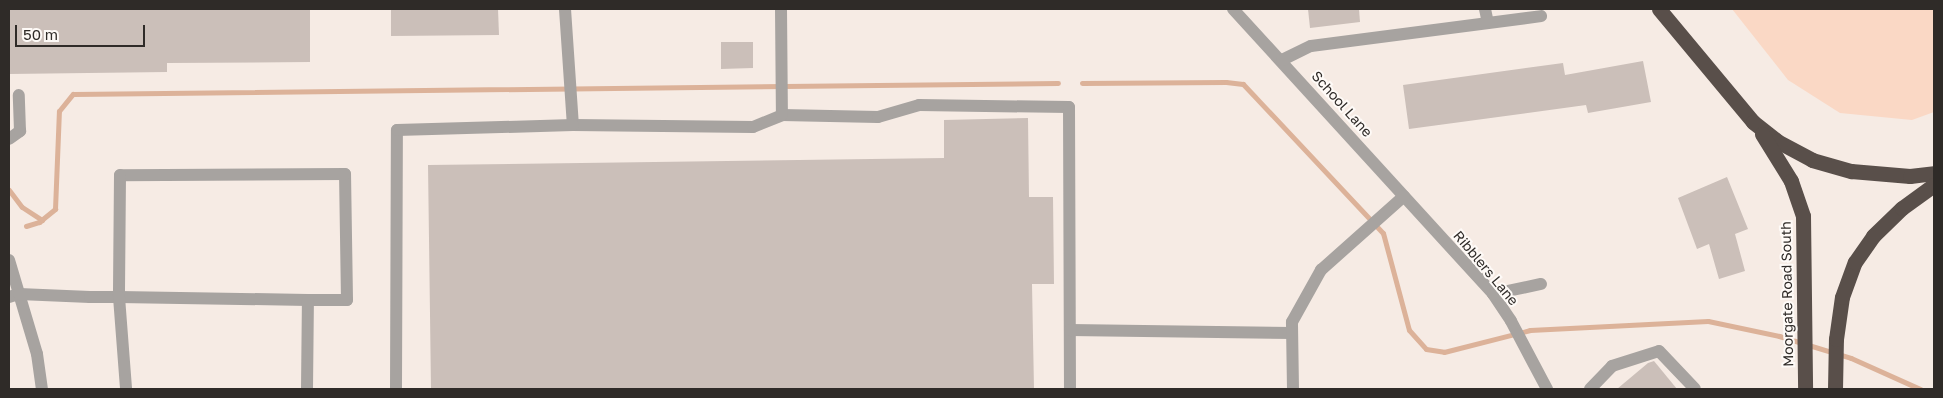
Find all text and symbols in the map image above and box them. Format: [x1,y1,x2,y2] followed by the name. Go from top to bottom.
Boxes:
[18,15,148,47] scale bar
[23,25,58,43] text: 50 m
[1308,68,1376,140] street label: School Lane
[1777,221,1797,367] street label: Moorgate Road South
[1450,227,1522,309] street label: Ribblers Lane

